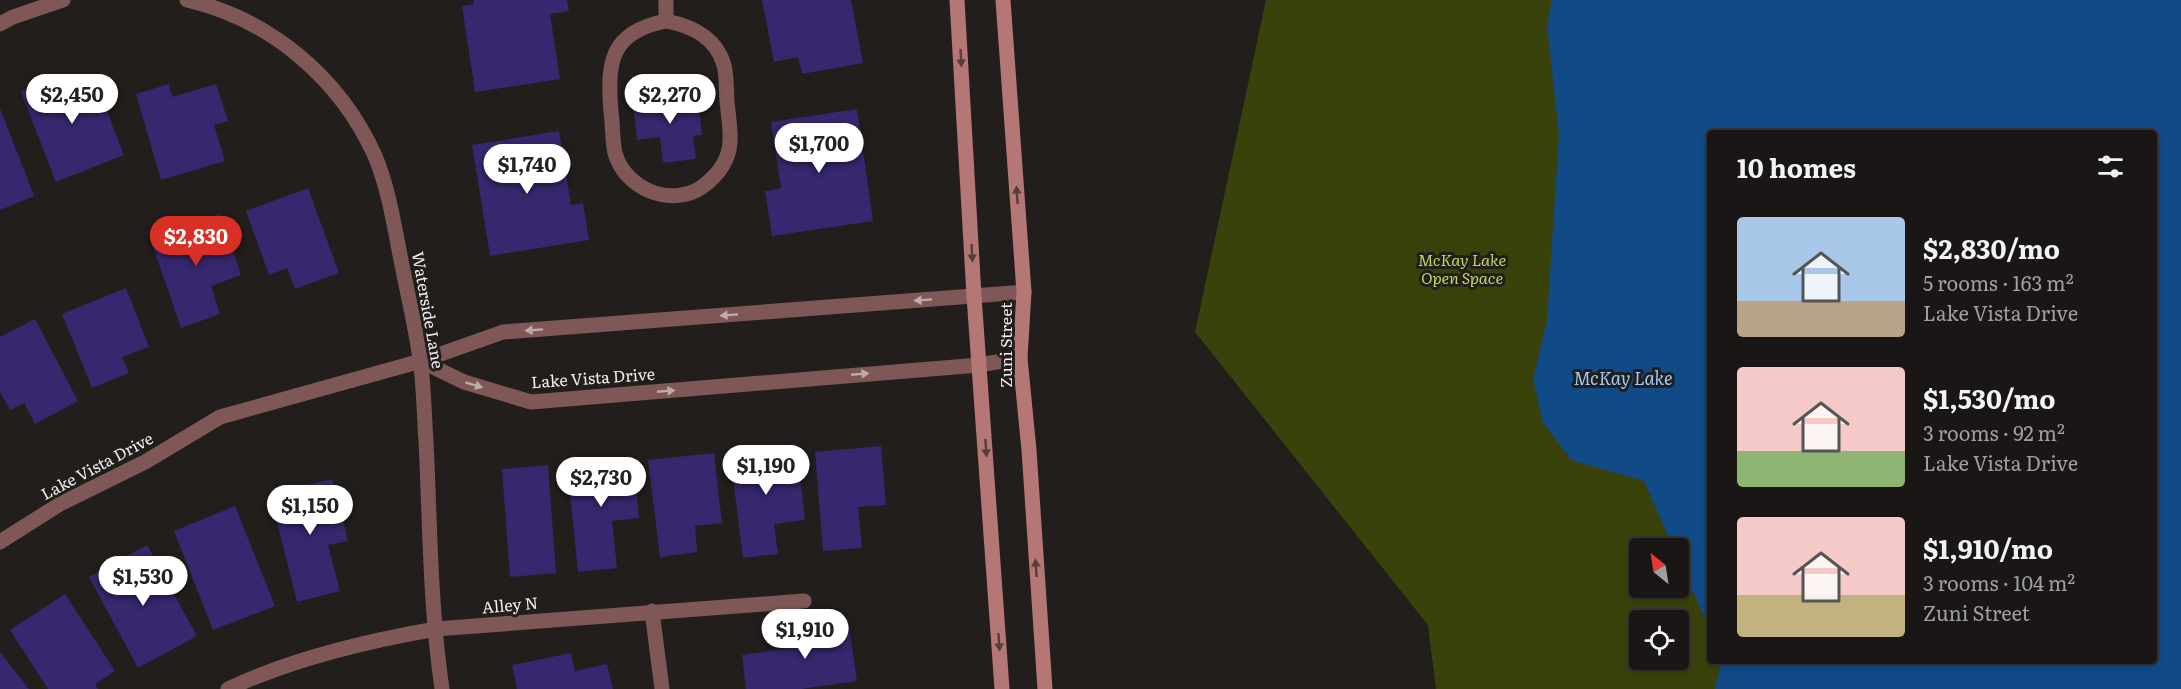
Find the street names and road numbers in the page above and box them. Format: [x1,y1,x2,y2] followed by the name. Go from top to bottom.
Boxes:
[407,249,451,370] street label: Waterside Lane
[993,302,1017,388] street label: Zuni Street
[530,361,656,393] street label: Lake Vista Drive
[36,425,157,505] street label: Lake Vista Drive
[481,590,539,618] street label: Alley N

